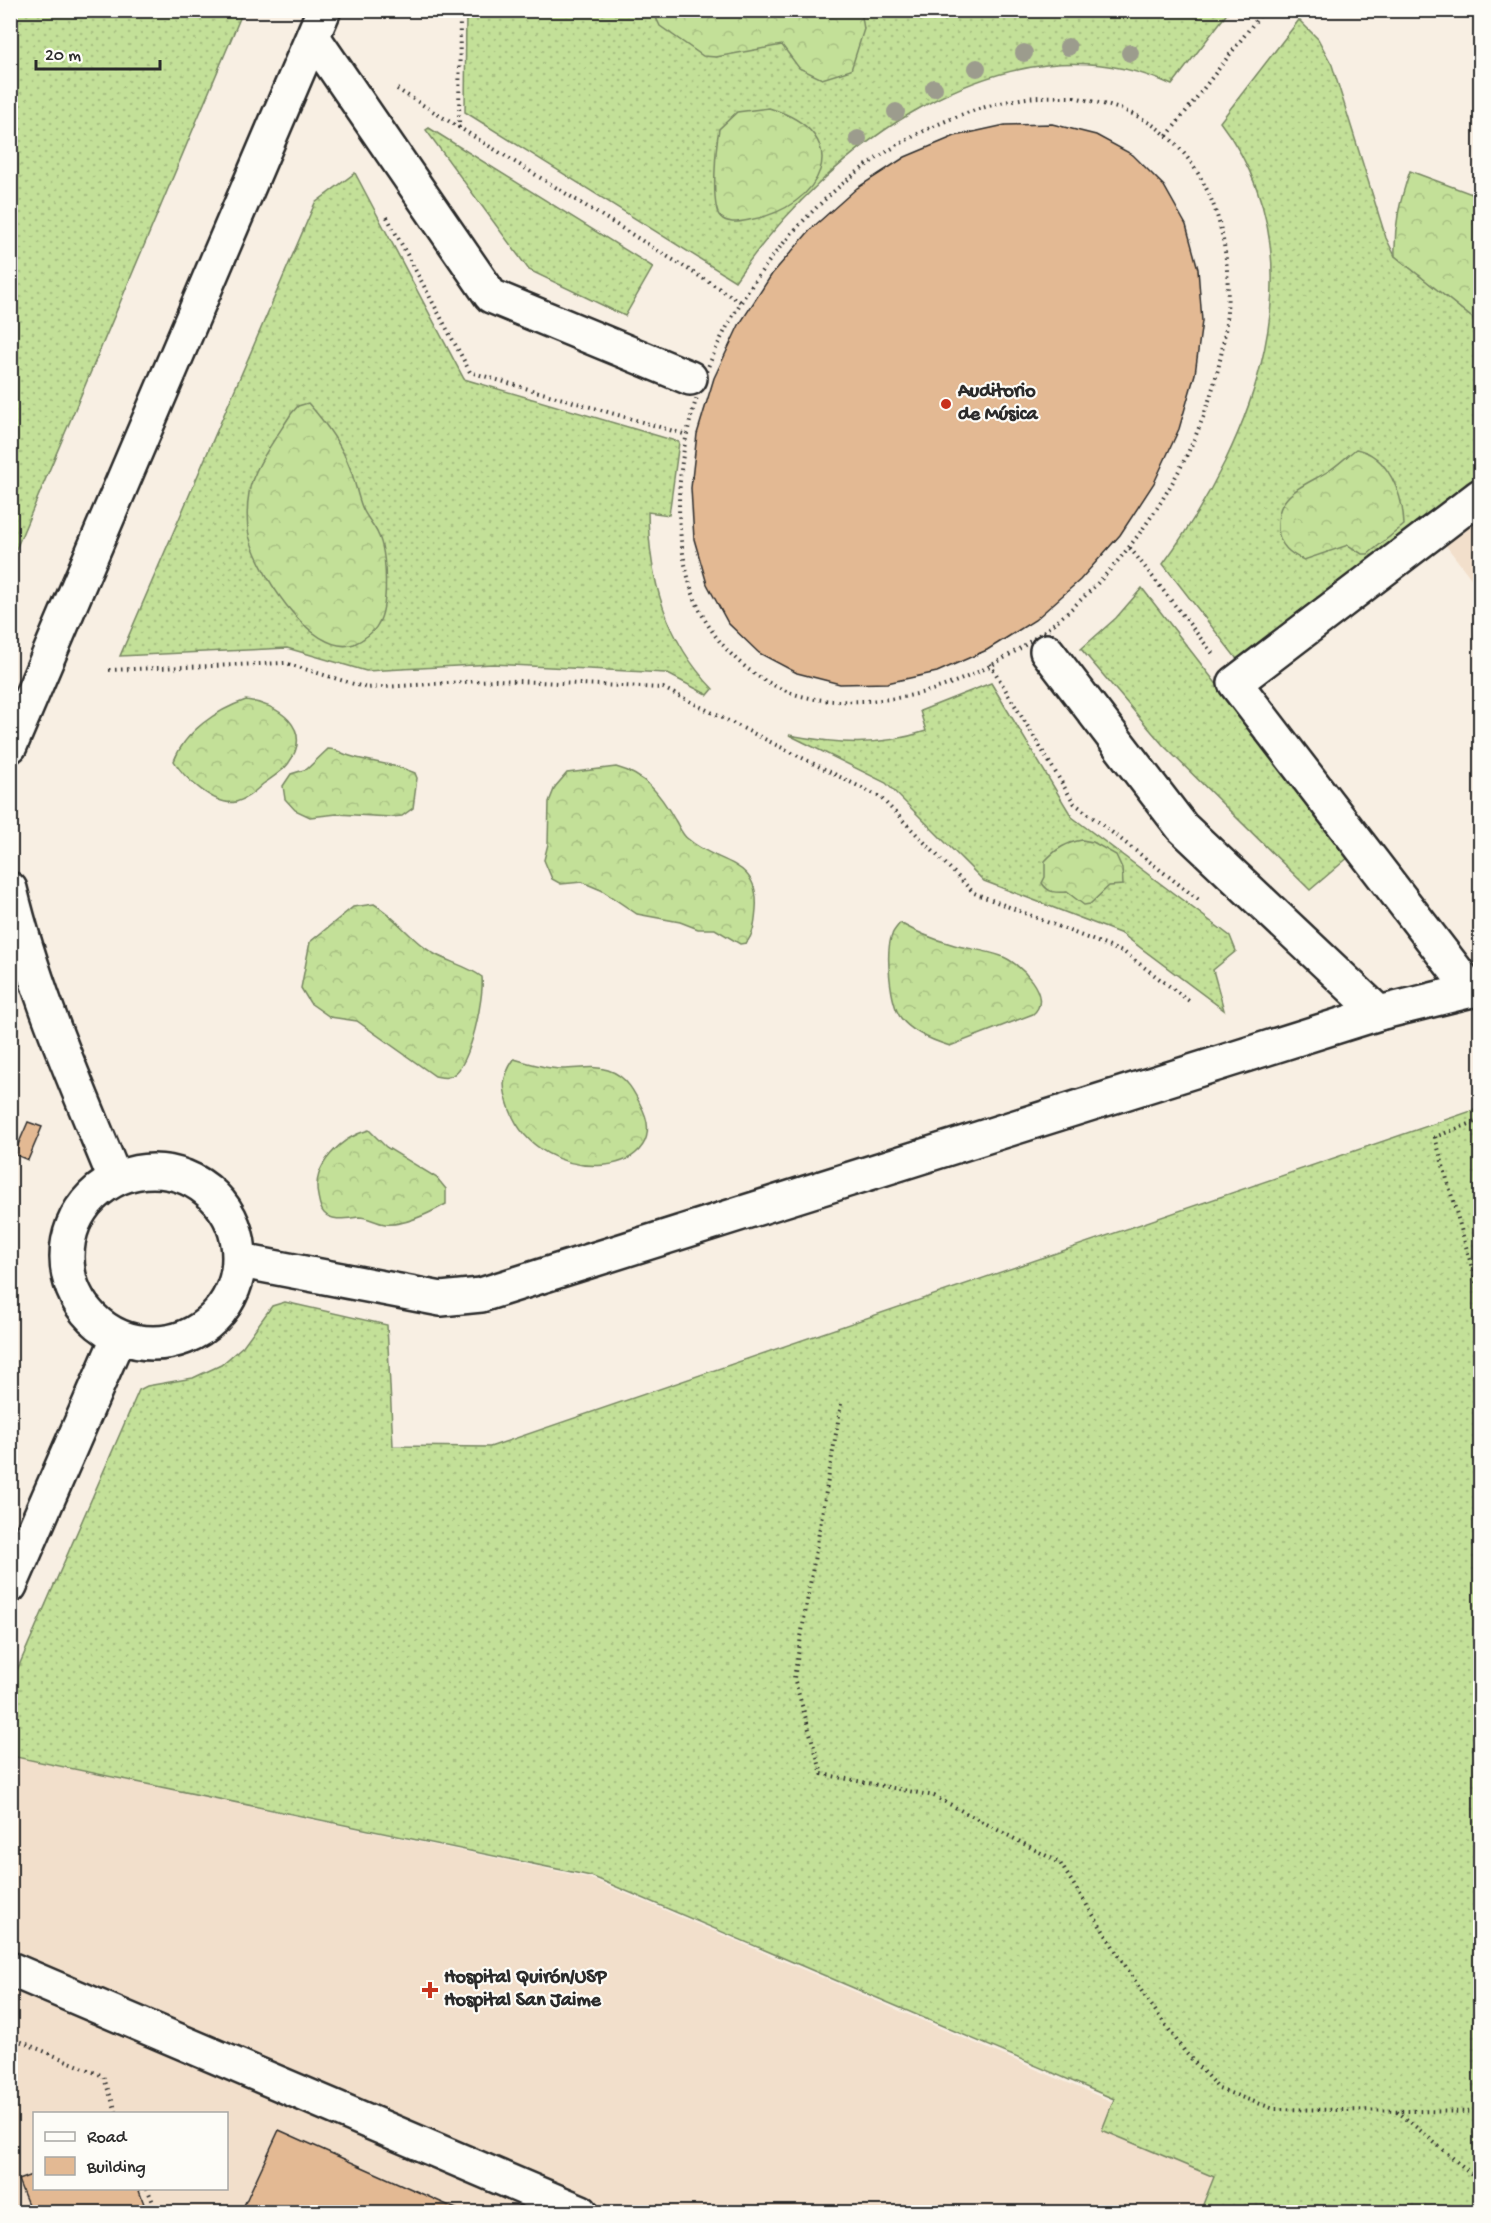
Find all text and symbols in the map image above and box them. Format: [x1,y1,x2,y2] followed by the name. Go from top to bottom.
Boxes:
[36,33,160,71] scale bar
[45,46,81,67] text: 20 m
[957,381,1039,427] place label: Auditorio de Música
[939,397,953,411] marker: Auditorio de Música
[444,1967,607,2013] place label: Hospital Quirón/USP Hospital San Jaime
[421,1981,439,1999] marker: Hospital Quirón/USP Hospital San Jaime
[33,2112,228,2190] legend
[87,2128,128,2149] text: Road
[86,2158,146,2179] text: Building

